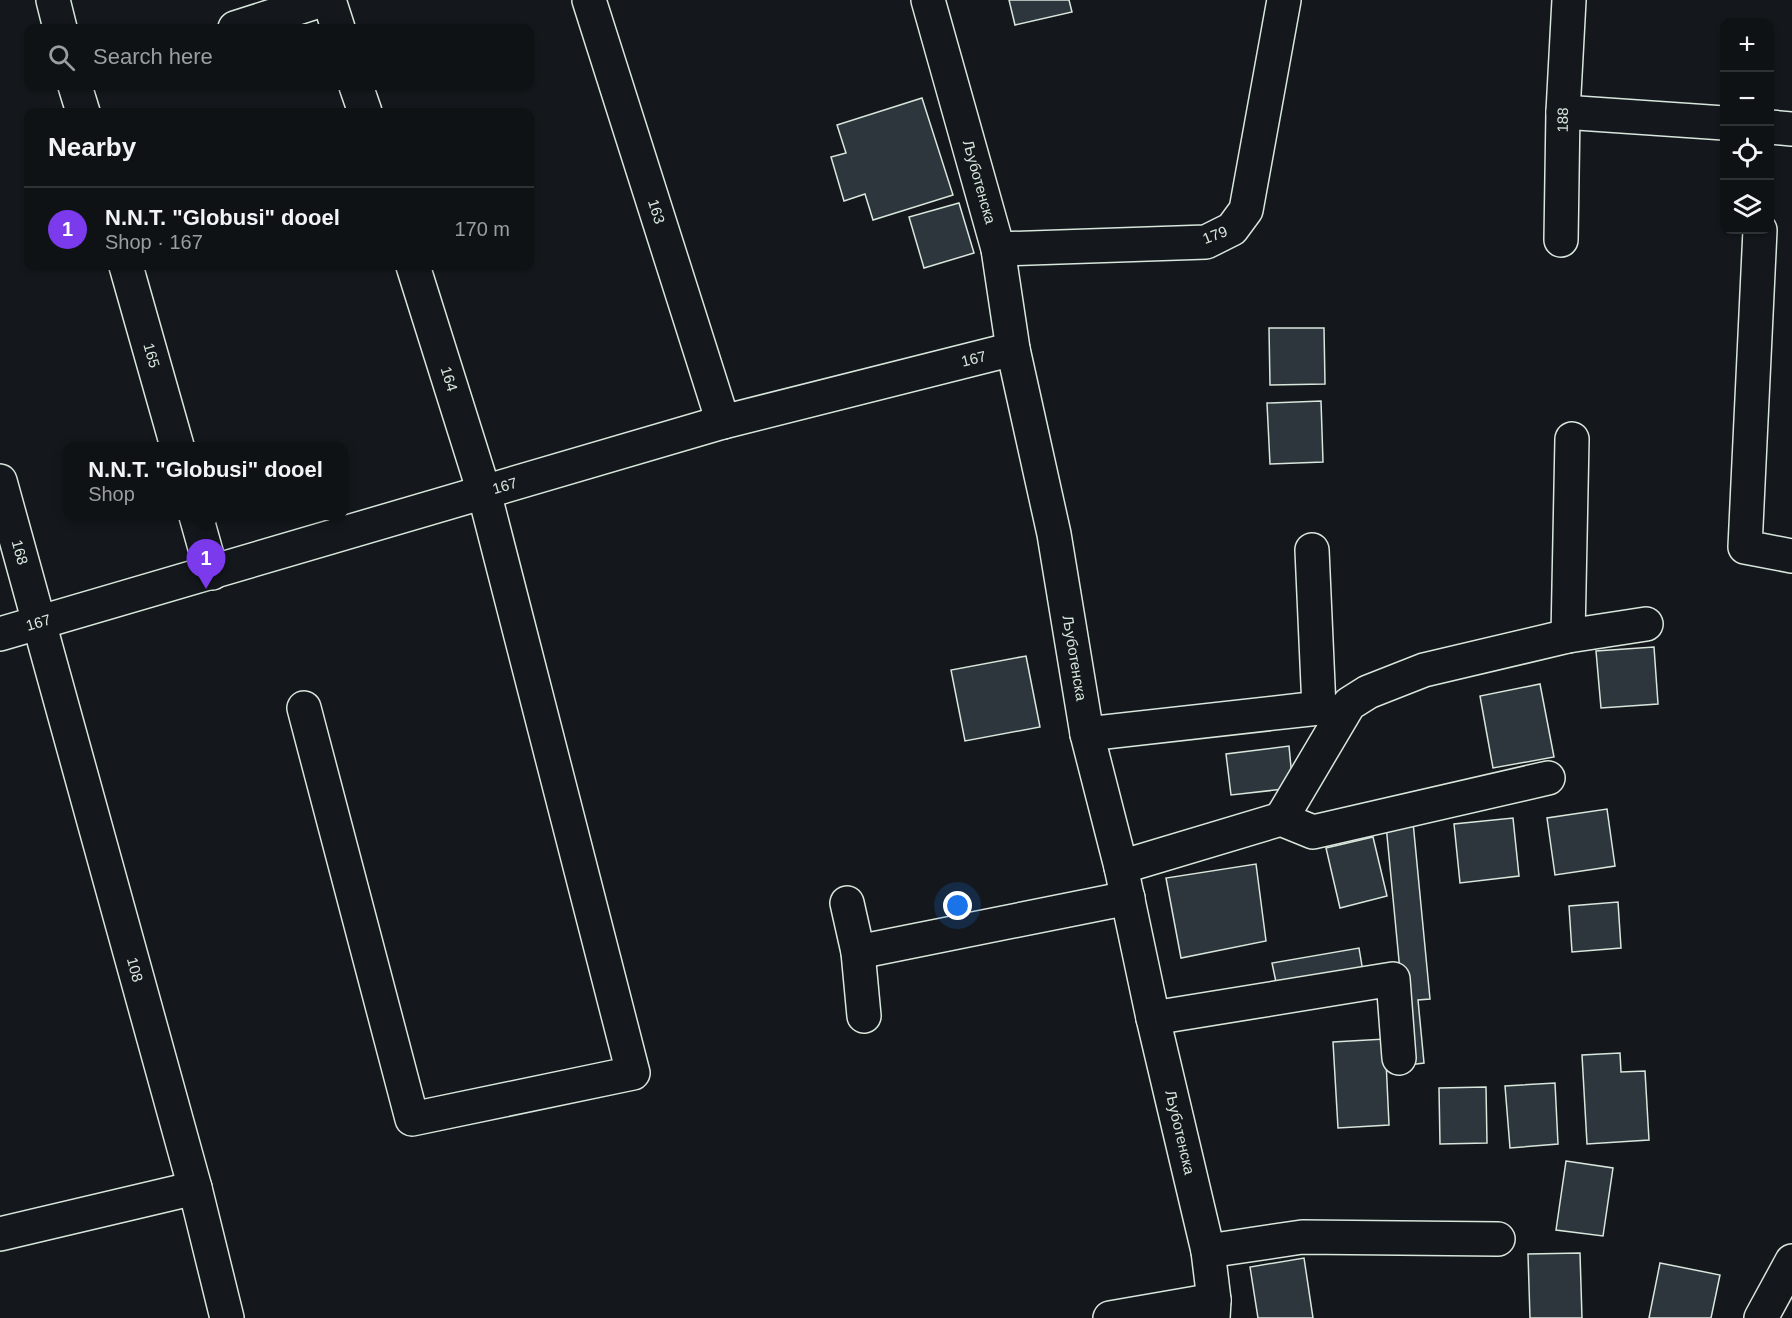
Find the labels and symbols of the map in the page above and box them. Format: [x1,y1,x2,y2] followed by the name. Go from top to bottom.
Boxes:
[1554,107,1571,133] street label: 188
[960,138,1000,226] street label: Љуботенска
[645,197,669,226] street label: 163
[1200,222,1230,247] street label: 179
[140,341,163,370] street label: 165
[959,347,988,370] street label: 167
[438,364,461,393] street label: 164
[490,474,519,497] street label: 167
[9,538,32,567] street label: 168
[186,540,226,589] pin: 1
[24,611,53,634] street label: 167
[1060,614,1090,703] street label: Љуботенска
[943,891,972,920] your location
[124,955,147,984] street label: 108
[1162,1088,1199,1177] street label: Љуботенска

